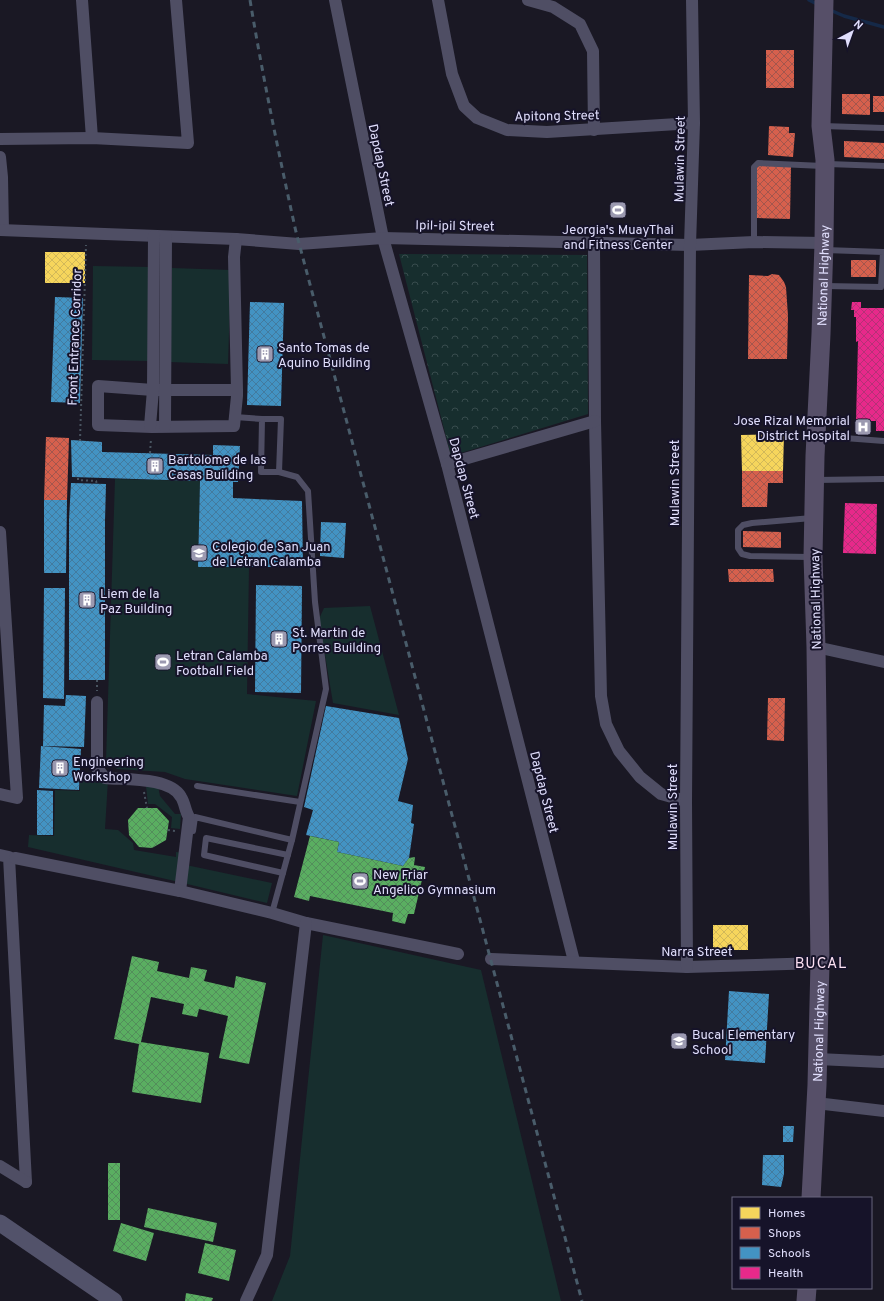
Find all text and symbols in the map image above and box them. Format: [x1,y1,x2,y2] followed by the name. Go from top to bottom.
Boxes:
[832,12,872,52] north arrow
[850,17,865,33] text: N
[514,108,600,126] street label: Apitong Street
[672,115,690,202] street label: Mulawin Street
[364,123,397,208] street label: Dapdap Street
[608,200,628,220] sports icon: Jeorgia's MuayThai and Fitness Center
[415,218,495,236] street label: Ipil-ipil Street
[562,223,674,254] place label: Jeorgia's MuayThai and Fitness Center
[815,225,834,326] street label: National Highway
[66,268,86,406] street label: Front Entrance Corridor
[278,341,370,372] place label: Santo Tomas de Aquino Building
[255,344,275,364] building icon: Santo Tomas de Aquino Building
[733,414,850,445] place label: Jose Rizal Memorial District Hospital
[853,417,873,437] hospital icon: Jose Rizal Memorial District Hospital
[445,436,482,521] street label: Dapdap Street
[668,440,684,526] street label: Mulawin Street
[168,453,267,484] place label: Bartolome de las Casas Building
[145,456,165,476] building icon: Bartolome de las Casas Building
[212,540,331,571] place label: Colegio de San Juan de Letran Calamba
[189,543,209,563] school or university icon: Colegio de San Juan de Letran Calamba
[808,548,826,650] street label: National Highway
[100,587,172,618] place label: Liem de la Paz Building
[77,590,97,610] building icon: Liem de la Paz Building
[292,626,381,657] place label: St. Martin de Porres Building
[269,629,289,649] building icon: St. Martin de Porres Building
[176,649,268,680] place label: Letran Calamba Football Field
[153,652,173,672] sports icon: Letran Calamba Football Field
[525,750,561,835] street label: Dapdap Street
[73,755,144,786] place label: Engineering Workshop
[50,758,70,778] building icon: Engineering Workshop
[666,764,682,850] street label: Mulawin Street
[373,868,496,899] place label: New Friar Angelico Gymnasium
[350,871,370,891] sports icon: New Friar Angelico Gymnasium
[661,945,733,961] street label: Narra Street
[795,955,847,974] district label: BUCAL
[811,980,830,1082] street label: National Highway
[692,1028,795,1059] place label: Bucal Elementary School
[669,1031,689,1051] school or university icon: Bucal Elementary School
[732,1197,872,1289] legend
[768,1206,805,1222] text: Homes
[768,1226,801,1242] text: Shops
[768,1246,810,1262] text: Schools
[768,1266,803,1282] text: Health

